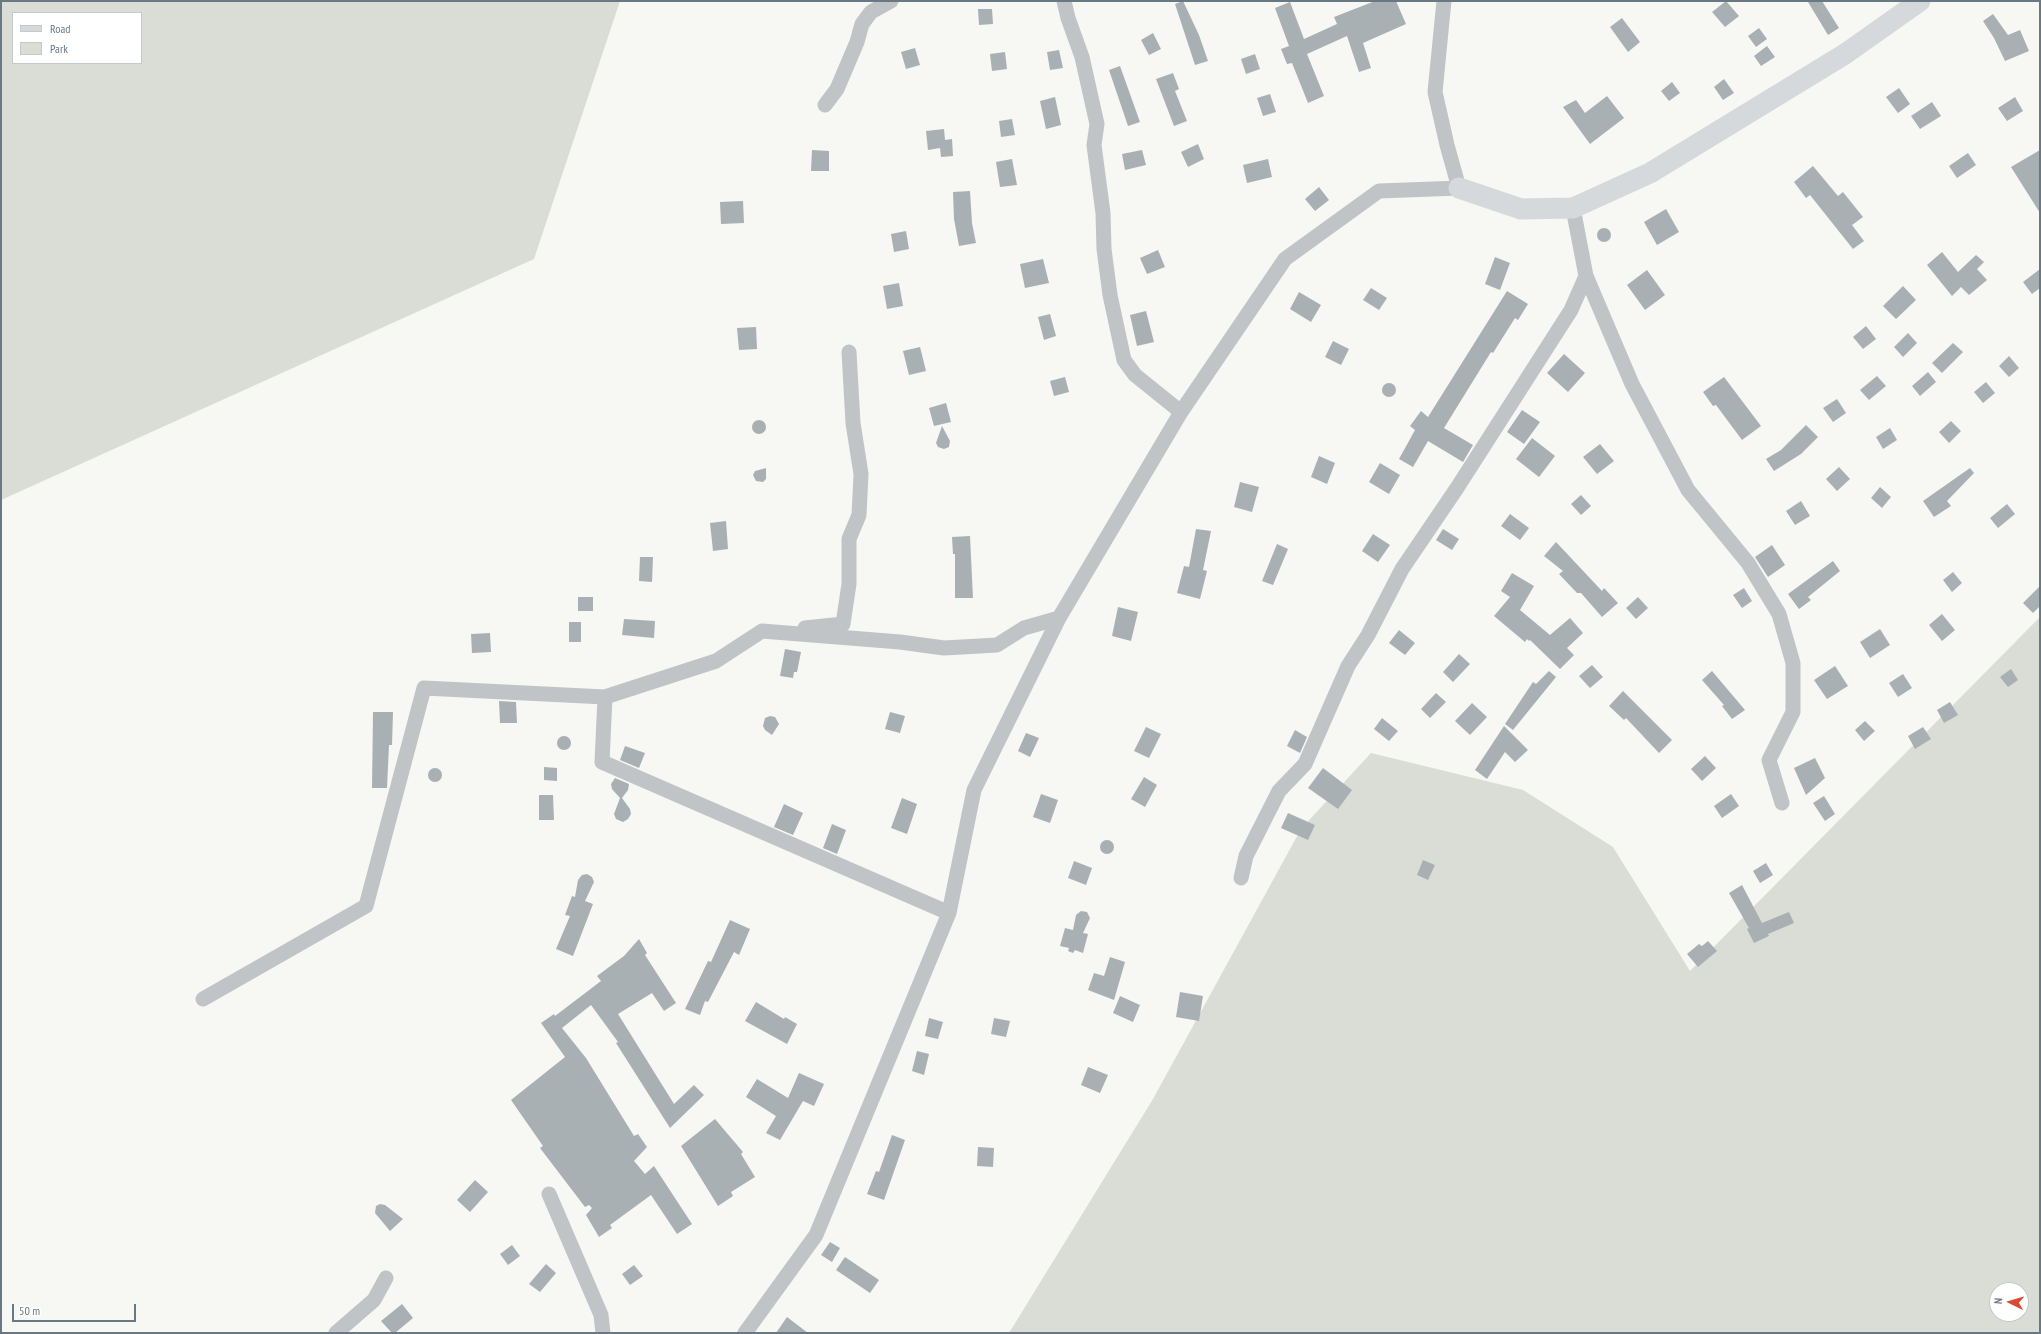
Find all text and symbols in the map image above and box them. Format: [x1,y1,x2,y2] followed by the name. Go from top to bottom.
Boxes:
[12,12,142,64] legend
[50,21,70,36] text: Road
[50,41,68,56] text: Park
[1989,1282,2029,1322] north arrow
[14,1296,138,1322] scale bar
[1991,1297,2005,1305] text: N
[19,1303,40,1318] text: 50 m

